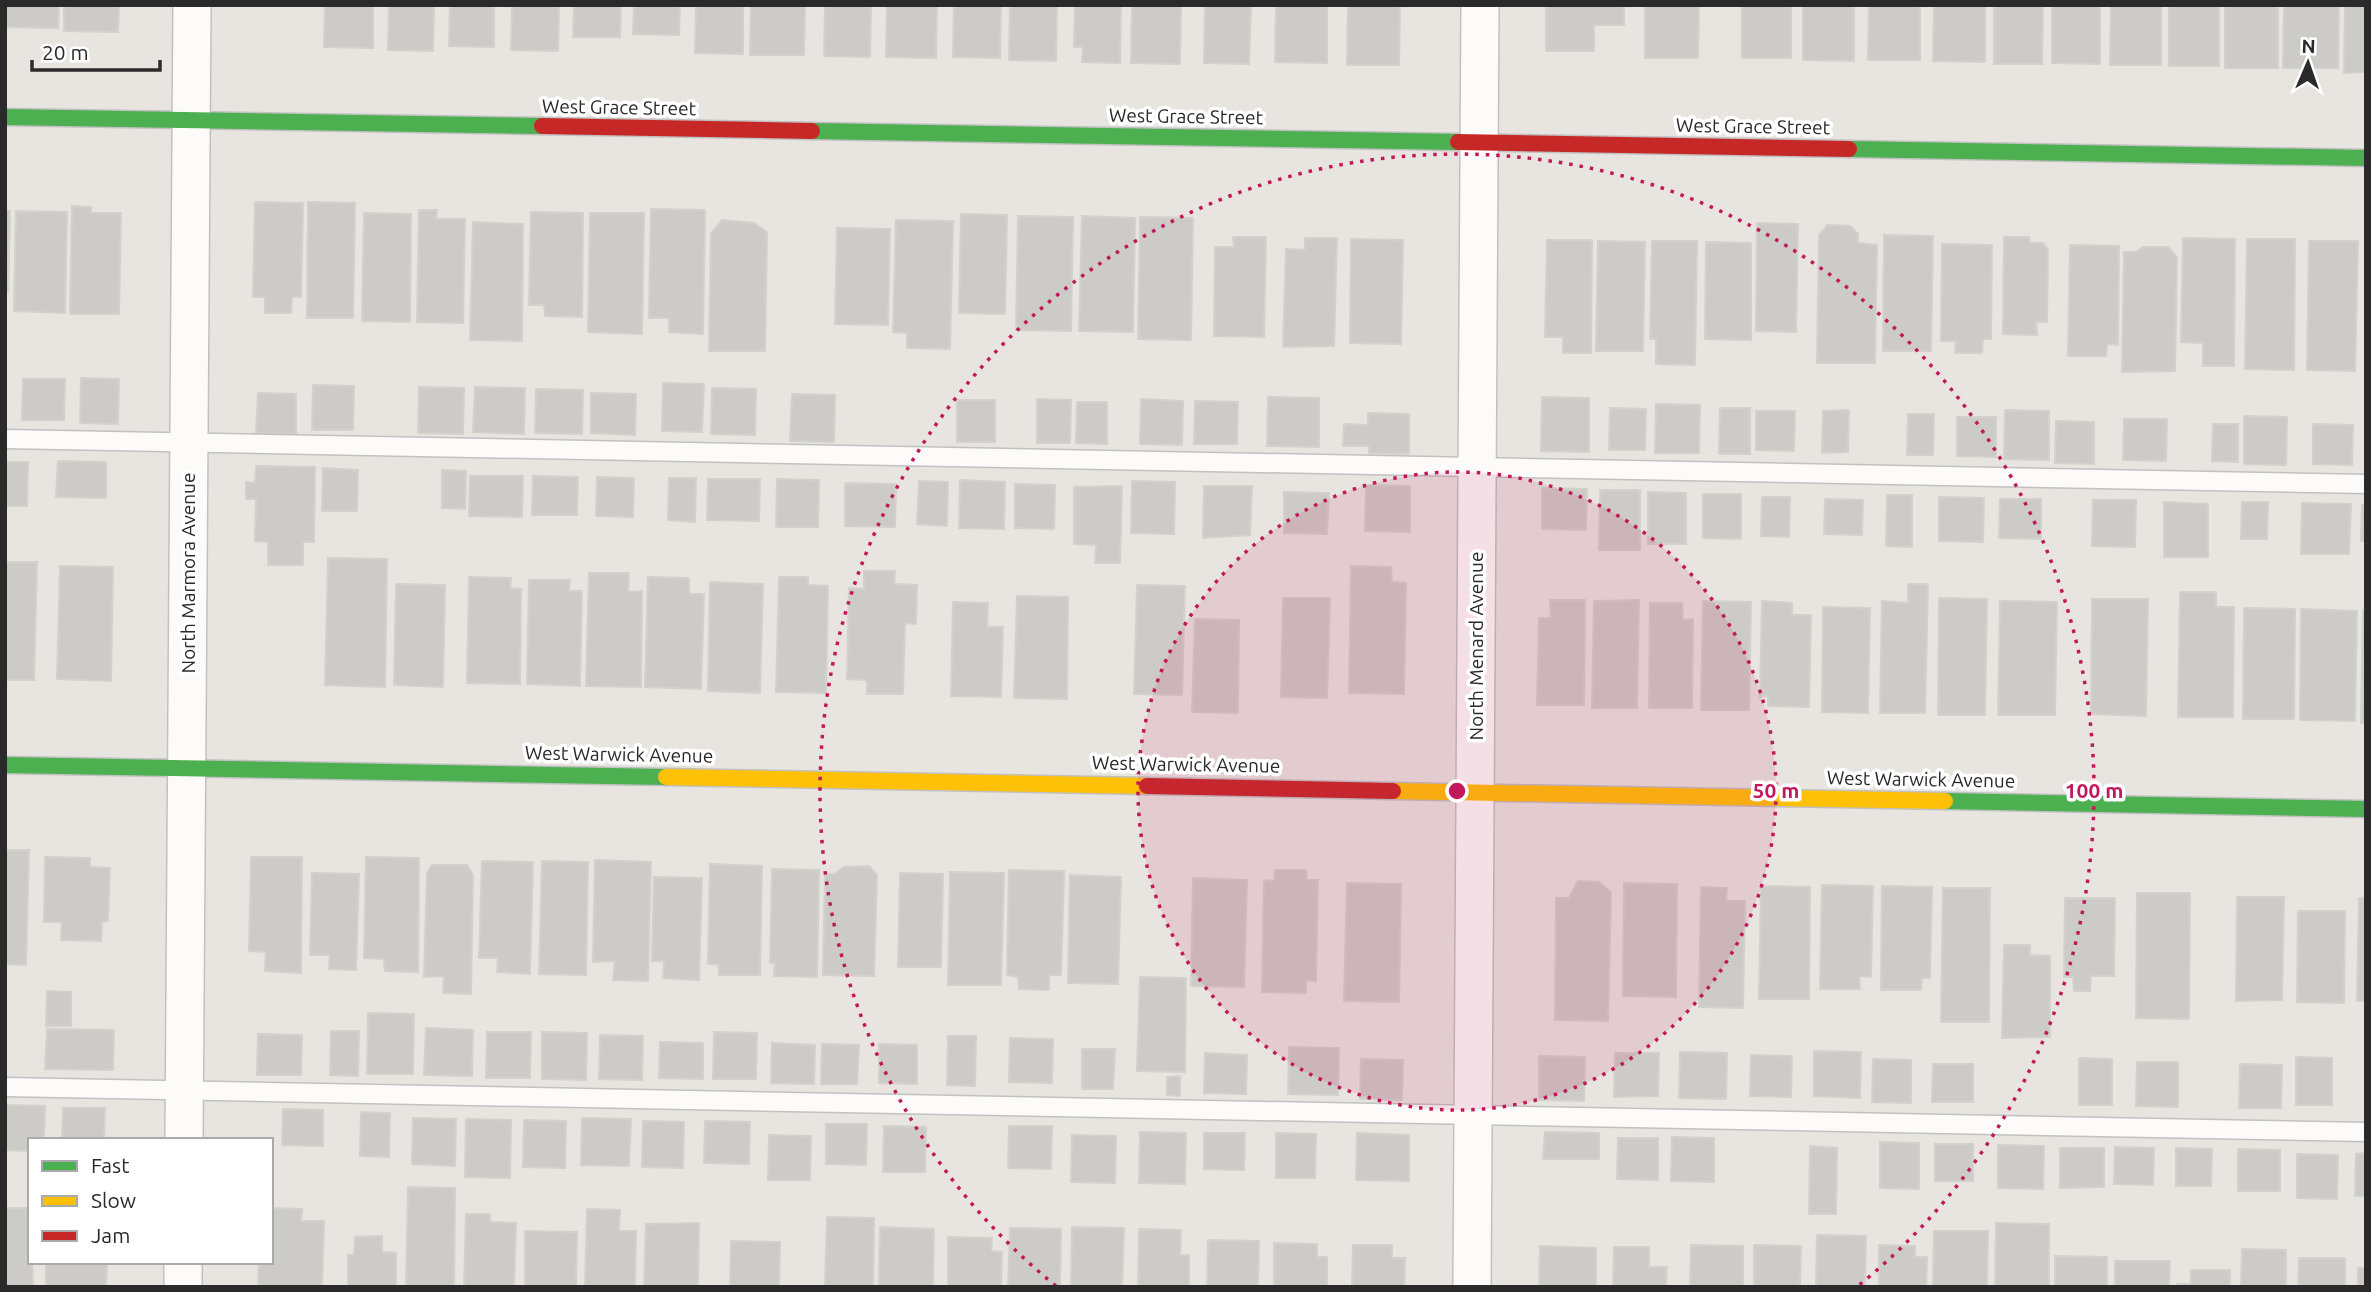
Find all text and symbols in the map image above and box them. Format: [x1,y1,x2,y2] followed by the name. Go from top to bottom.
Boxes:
[32,28,159,72] scale bar
[2273,28,2343,98] north arrow
[2301,35,2316,57] text: N
[42,40,89,64] text: 20 m
[542,95,697,119] street label: West Grace Street
[1109,104,1264,128] street label: West Grace Street
[1676,114,1831,138] street label: West Grace Street
[177,473,199,673] street label: North Marmora Avenue
[1465,552,1487,740] street label: North Menard Avenue
[525,741,713,767] street label: West Warwick Avenue
[1092,751,1280,777] street label: West Warwick Avenue
[1827,766,2015,792] street label: West Warwick Avenue
[1753,778,1799,802] text: 50 m
[2065,778,2123,802] text: 100 m
[1445,779,1469,803] centre of rings
[28,1138,273,1264] legend
[91,1153,129,1177] text: Fast
[91,1188,136,1212] text: Slow
[91,1223,130,1247] text: Jam

